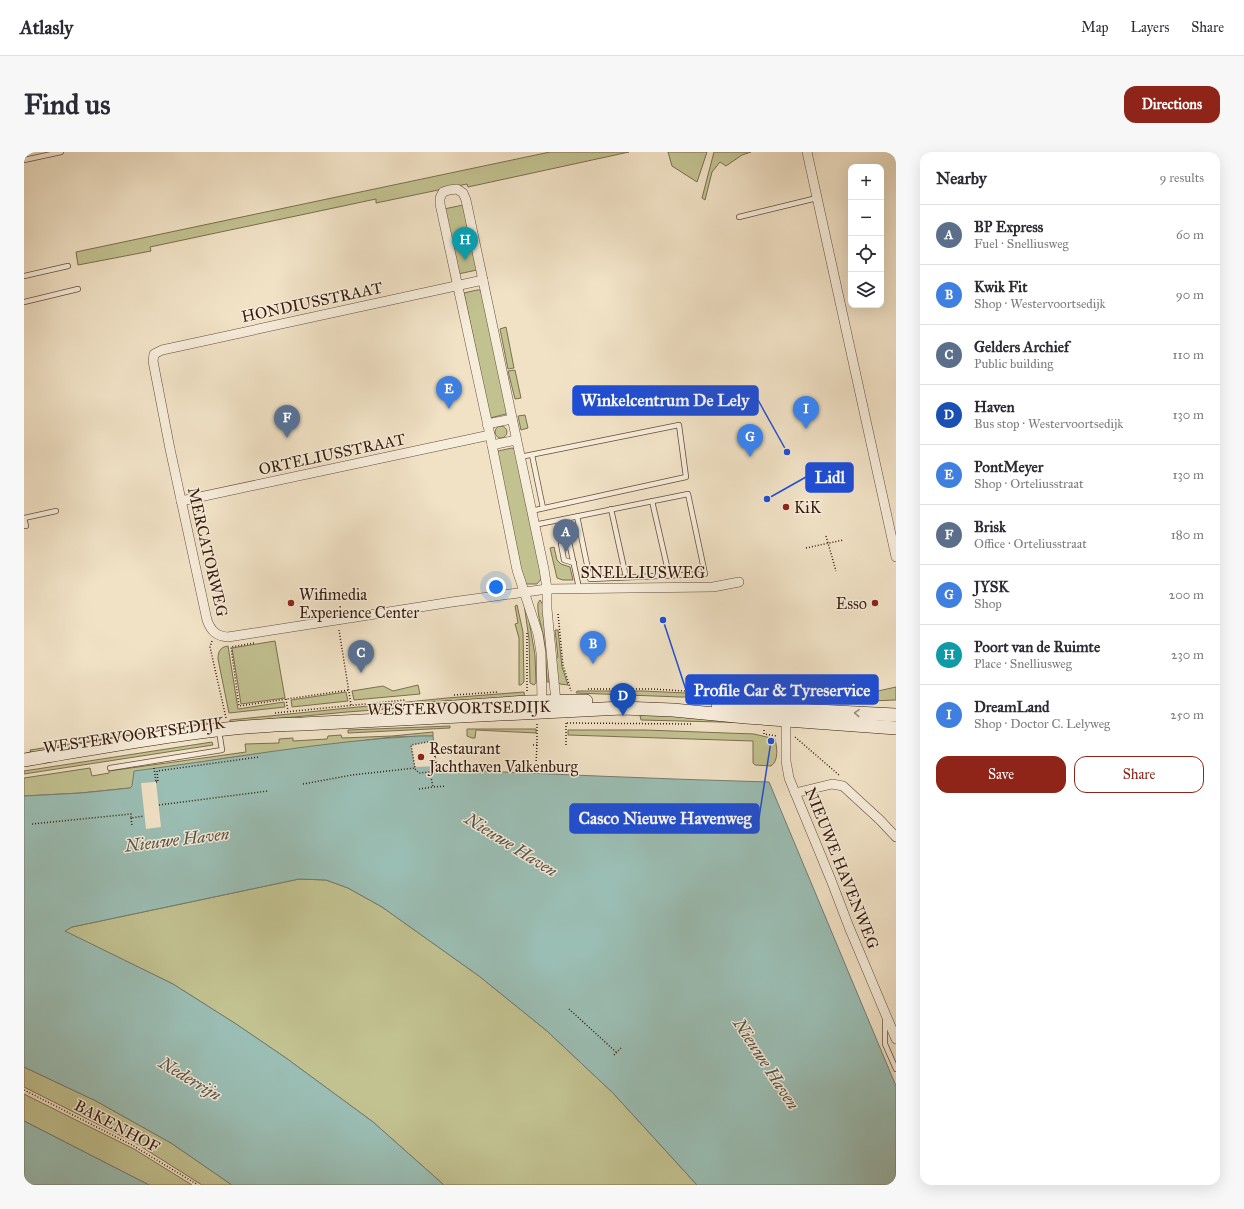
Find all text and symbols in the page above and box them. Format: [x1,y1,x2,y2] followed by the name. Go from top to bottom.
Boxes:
[20,16,73,39] text: Atlasly
[1081,19,1109,36] text: Map
[1131,19,1169,36] text: Layers
[1191,19,1224,36] text: Share
[1124,86,1220,123] button: Directions
[24,87,110,122] text: Find us
[848,164,884,308] map controls
[848,164,884,200] button: +
[936,168,987,189] text: Nearby
[1160,170,1204,186] text: 9 results
[848,200,884,236] button: −
[974,218,1043,236] text: BP Express
[452,227,478,260] pin: H
[945,227,953,243] text: A
[1176,227,1204,243] text: 60 m
[848,236,884,272] button: locate
[974,236,1069,252] text: Fuel · Snelliusweg
[848,272,884,308] button: layers
[240,278,384,326] street label: HONDIUSSTRAAT
[974,278,1027,296] text: Kwik Fit
[945,287,953,303] text: B
[1176,287,1204,303] text: 90 m
[974,296,1106,312] text: Shop · Westervoortsedijk
[974,338,1069,356] text: Gelders Archief
[945,347,953,363] text: C
[1172,347,1204,363] text: 110 m
[974,356,1053,372] text: Public building
[436,376,462,409] pin: E
[573,386,758,415] callout: Winkelcentrum De Lely
[581,390,750,411] text: Winkelcentrum De Lely
[793,396,819,429] pin: I
[974,398,1015,416] text: Haven
[274,405,300,438] pin: F
[944,407,954,423] text: D
[1172,407,1204,423] text: 130 m
[974,416,1123,432] text: Bus stop · Westervoortsedijk
[737,424,763,457] pin: G
[257,429,407,479] street label: ORTELIUSSTRAAT
[974,458,1043,476] text: PontMeyer
[806,463,853,492] callout: Lidl
[815,467,846,488] text: Lidl
[944,467,954,483] text: E
[1172,467,1204,483] text: 130 m
[974,476,1084,492] text: Shop · Orteliusstraat
[184,485,232,619] street label: MERCATORWEG
[794,498,822,517] place label: KiK
[781,502,791,512] marker: KiK
[974,518,1006,536] text: Brisk
[553,519,579,552] pin: A
[945,527,953,543] text: F
[1171,527,1204,543] text: 180 m
[974,536,1087,552] text: Office · Orteliusstraat
[581,563,706,582] street label: SNELLIUSWEG
[486,577,506,597] your location
[974,578,1009,596] text: JYSK
[299,585,419,622] place label: Wifimedia Experience Center
[944,587,954,603] text: G
[1169,587,1204,603] text: 200 m
[836,594,867,613] place label: Esso
[974,596,1002,612] text: Shop
[286,598,296,608] marker: Wifimedia Experience Center
[870,598,880,608] marker: Esso
[580,631,606,664] pin: B
[974,638,1100,656] text: Poort van de Ruimte
[348,640,374,673] pin: C
[943,647,955,663] text: H
[1171,647,1204,663] text: 230 m
[974,656,1072,672] text: Place · Snelliusweg
[686,675,878,704] callout: Profile Car & Tyreservice
[694,680,870,701] text: Profile Car & Tyreservice
[610,683,636,716] pin: D
[367,697,552,720] street label: WESTERVOORTSEDIJK
[974,698,1050,716] text: DreamLand
[946,707,952,723] text: I
[1170,707,1204,723] text: 250 m
[854,708,860,717] one-way arrow
[42,713,227,758] street label: WESTERVOORTSEDIJK
[974,716,1110,732] text: Shop · Doctor C. Lelyweg
[427,739,579,777] place label: Restaurant Jachthaven Valkenburg
[416,752,426,762] marker: Restaurant Jachthaven Valkenburg
[936,756,1066,793] button: Save
[1074,756,1204,793] button: Share
[801,785,883,952] street label: NIEUWE HAVENWEG
[570,804,759,833] callout: Casco Nieuwe Havenweg
[460,808,561,882] water label: Nieuwe Haven
[578,808,753,829] text: Casco Nieuwe Havenweg
[123,823,231,857] water label: Nieuwe Haven
[728,1013,803,1114] water label: Nieuwe Haven
[154,1052,225,1106] water label: Nederrijn
[71,1096,163,1157] street label: BAKENHOF

